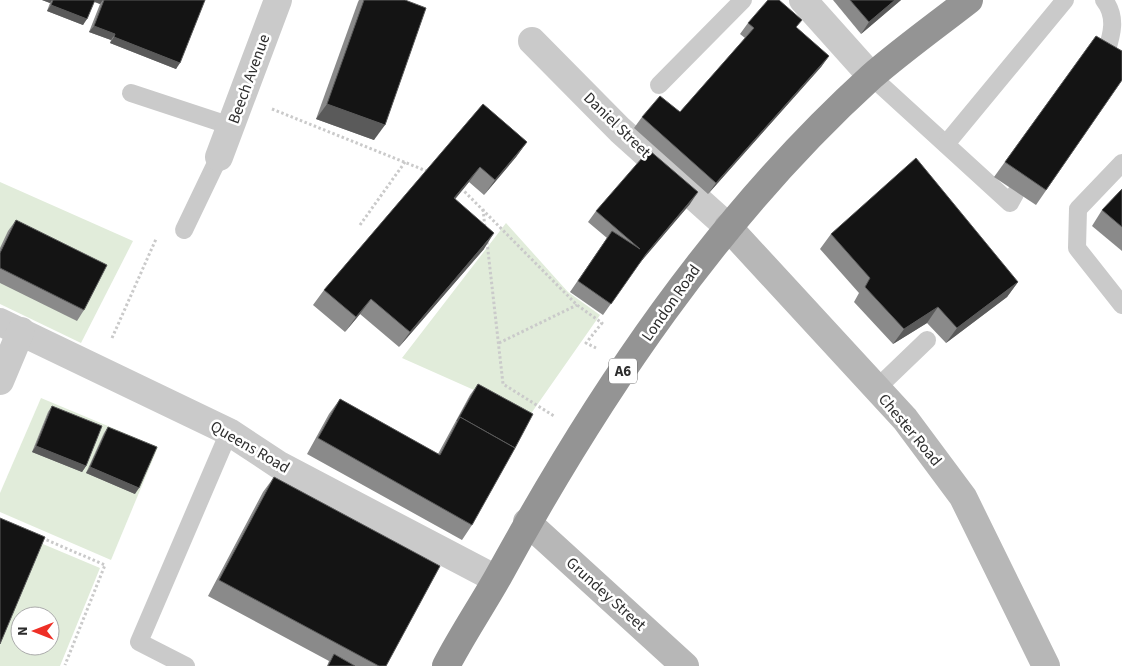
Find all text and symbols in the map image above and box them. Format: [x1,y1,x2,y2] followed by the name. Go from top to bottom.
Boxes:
[223,31,275,127] street label: Beech Avenue
[578,87,656,163] street label: Daniel Street
[637,260,705,346] street label: London Road
[609,358,637,384] road number: A6
[873,389,947,471] street label: Chester Road
[206,415,294,479] street label: Queens Road
[561,552,651,636] street label: Grundey Street
[10,606,60,656] north arrow
[13,626,33,636] text: N

